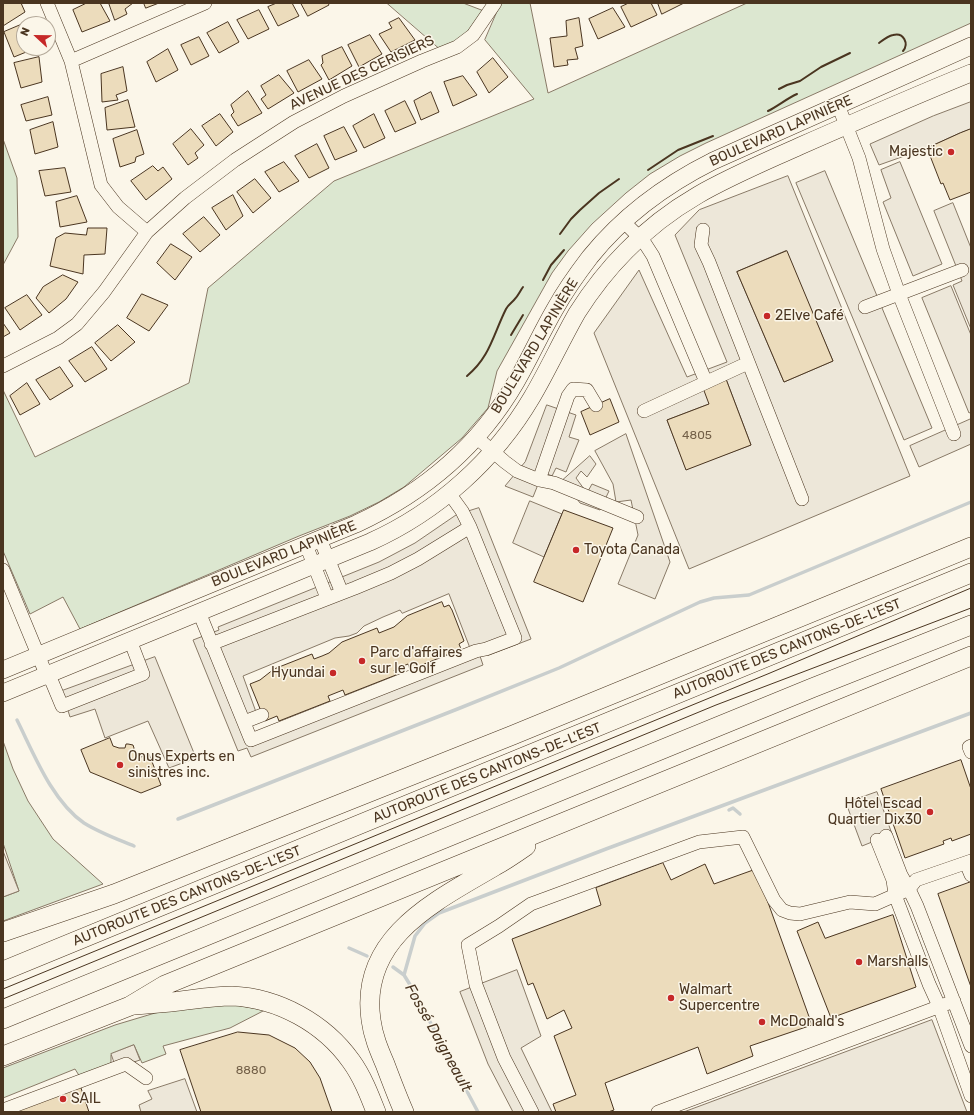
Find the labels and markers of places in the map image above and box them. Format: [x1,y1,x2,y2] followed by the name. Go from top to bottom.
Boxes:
[889,144,943,160] place label: Majestic
[946,147,956,157] marker: Majestic
[775,308,844,324] place label: 2Elve Café
[762,311,772,321] marker: 2Elve Café
[584,542,680,558] place label: Toyota Canada
[571,545,581,555] marker: Toyota Canada
[370,645,462,678] place label: Parc d'affaires sur le Golf
[357,656,367,666] marker: Parc d'affaires sur le Golf
[271,665,325,681] place label: Hyundai
[328,668,338,678] marker: Hyundai
[128,749,235,782] place label: Onus Experts en sinistres inc.
[115,760,125,770] marker: Onus Experts en sinistres inc.
[828,796,922,828] place label: Hôtel Escad Quartier Dix30
[925,807,935,817] marker: Hôtel Escad Quartier Dix30
[867,954,929,970] place label: Marshalls
[854,957,864,967] marker: Marshalls
[679,982,760,1014] place label: Walmart Supercentre
[666,993,676,1003] marker: Walmart Supercentre
[770,1014,844,1030] place label: McDonald's
[757,1017,767,1027] marker: McDonald's
[71,1091,101,1107] place label: SAIL
[58,1094,68,1104] marker: SAIL

